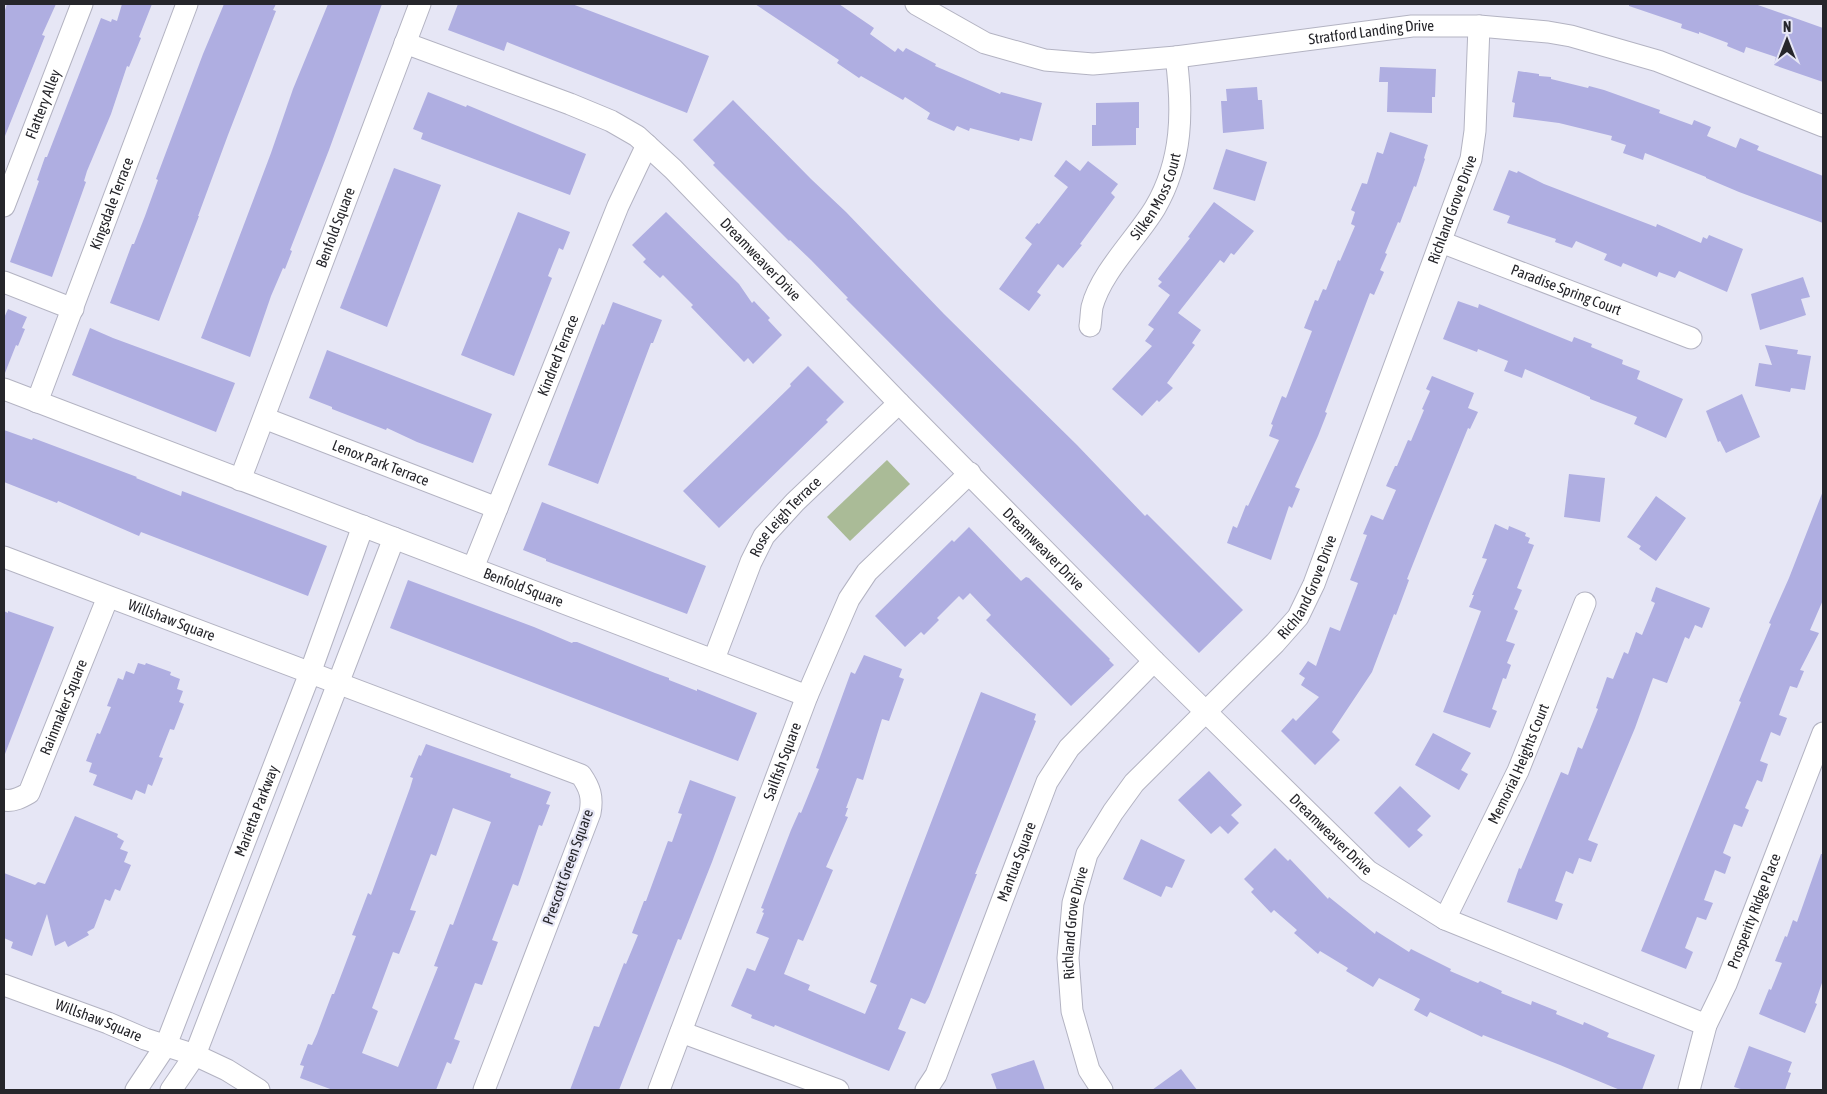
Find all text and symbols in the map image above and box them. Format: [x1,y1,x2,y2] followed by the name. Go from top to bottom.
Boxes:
[1762,15,1812,65] north arrow
[1307,17,1434,48] street label: Stratford Landing Drive
[1783,19,1791,35] text: N
[22,67,64,141] street label: Flattery Alley
[1127,151,1184,243] street label: Silken Moss Court
[1424,153,1480,266] street label: Richland Grove Drive
[86,155,136,252] street label: Kingsdale Terrace
[312,185,358,270] street label: Benfold Square
[717,214,805,304] street label: Dreamweaver Drive
[1509,261,1624,318] street label: Paradise Spring Court
[534,312,582,398] street label: Kindred Terrace
[330,436,432,489] street label: Lenox Park Terrace
[746,473,824,560] street label: Rose Leigh Terrace
[1000,504,1088,594] street label: Dreamweaver Drive
[1274,532,1339,642] street label: Richland Grove Drive
[481,564,566,610] street label: Benfold Square
[126,596,218,644] street label: Willshaw Square
[36,657,90,757] street label: Rainmaker Square
[1484,701,1552,826] street label: Memorial Heights Court
[760,720,804,803] street label: Sailfish Square
[231,763,281,859] street label: Marietta Parkway
[1287,790,1376,878] street label: Dreamweaver Drive
[539,807,596,927] street label: Prescott Green Square
[993,819,1039,904] street label: Mantua Square
[1724,851,1784,971] street label: Prosperity Ridge Place
[1059,864,1091,980] street label: Richland Grove Drive
[53,995,145,1045] street label: Willshaw Square

